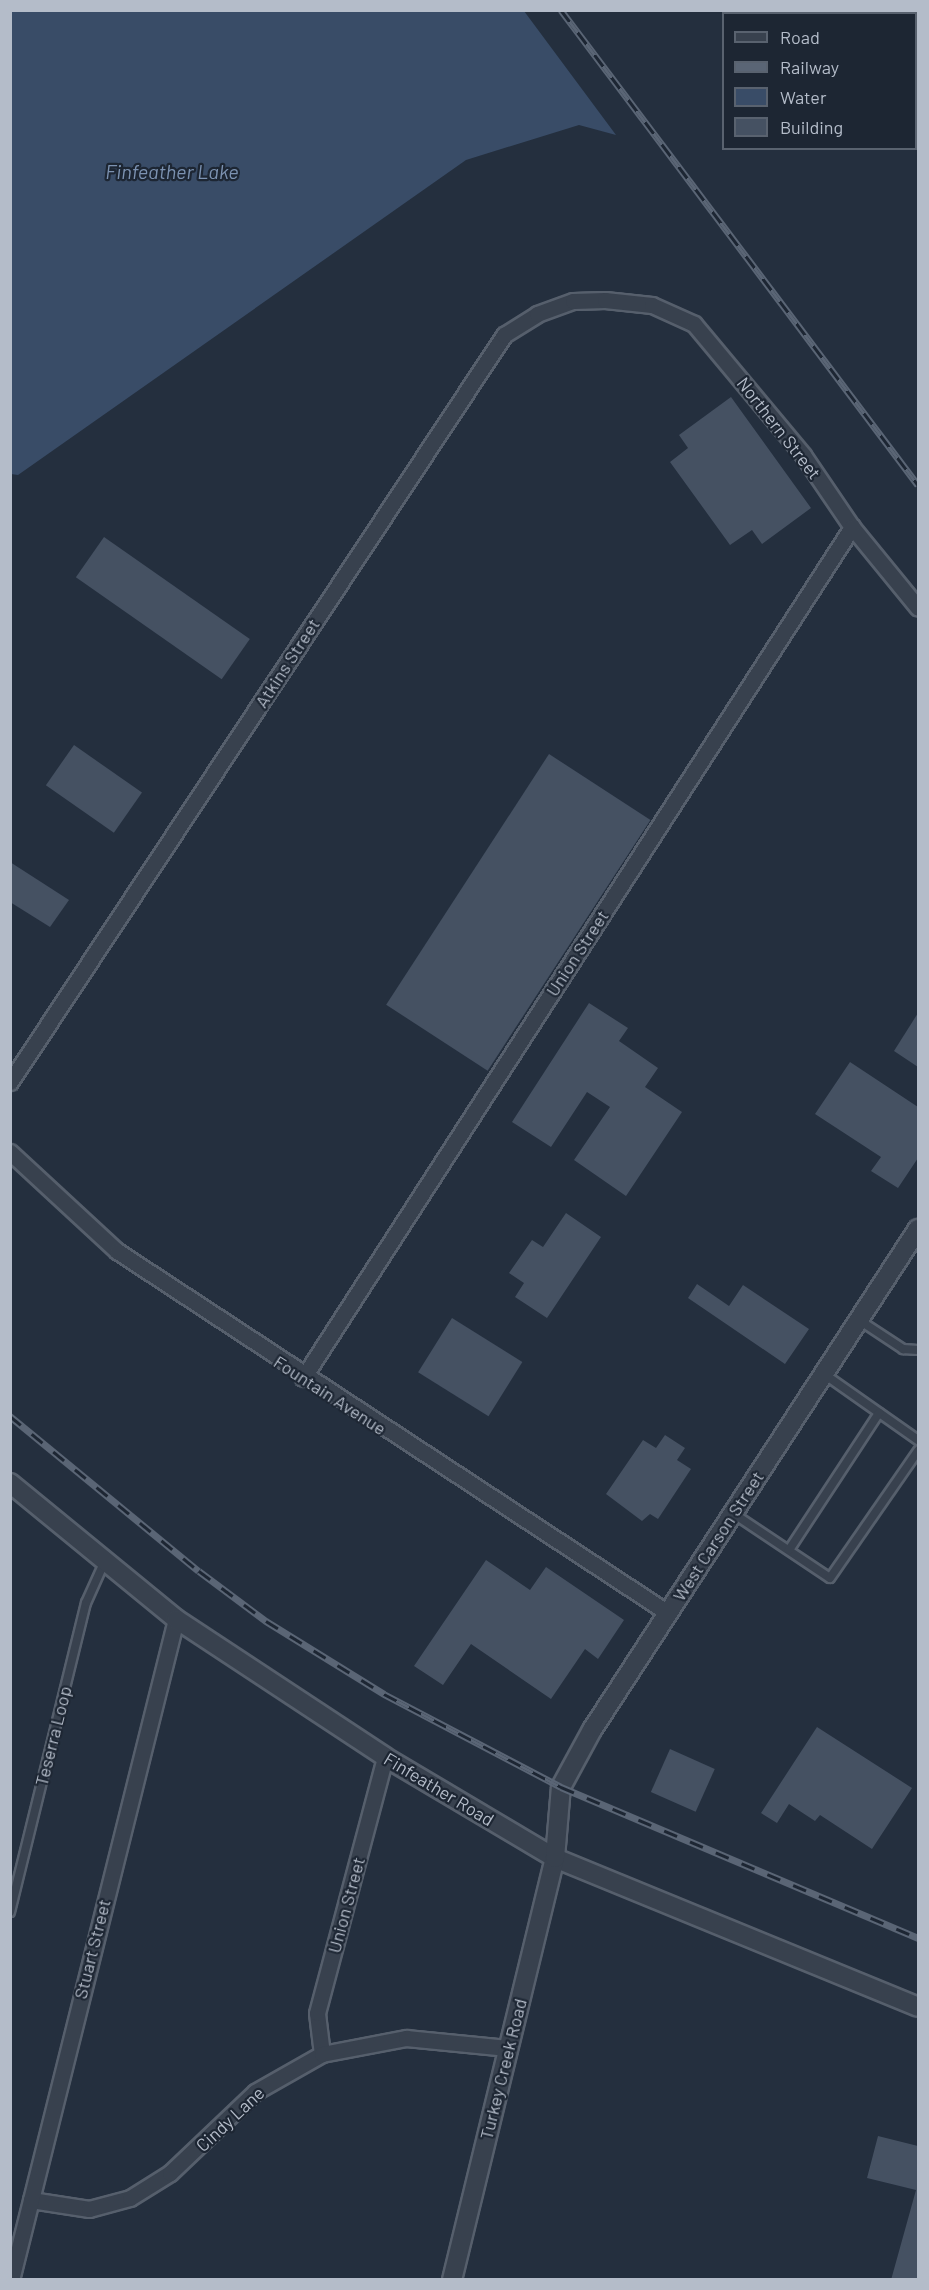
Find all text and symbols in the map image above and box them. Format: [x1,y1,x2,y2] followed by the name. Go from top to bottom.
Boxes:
[722,12,917,150] legend
[780,26,820,48] text: Road
[780,56,839,78] text: Railway
[780,86,827,108] text: Water
[780,116,843,138] text: Building
[105,159,239,183] water label: Finfeather Lake
[732,373,826,483] street label: Northern Street
[250,614,324,712] street label: Atkins Street
[541,906,613,1000] street label: Union Street
[270,1351,390,1439] street label: Fountain Avenue
[668,1467,768,1605] street label: West Carson Street
[30,1684,76,1788] street label: Teserra Loop
[380,1748,498,1830] street label: Finfeather Road
[323,1855,369,1955] street label: Union Street
[69,1897,115,2001] street label: Stuart Street
[475,1996,531,2142] street label: Turkey Creek Road
[191,2082,269,2156] street label: Cindy Lane

